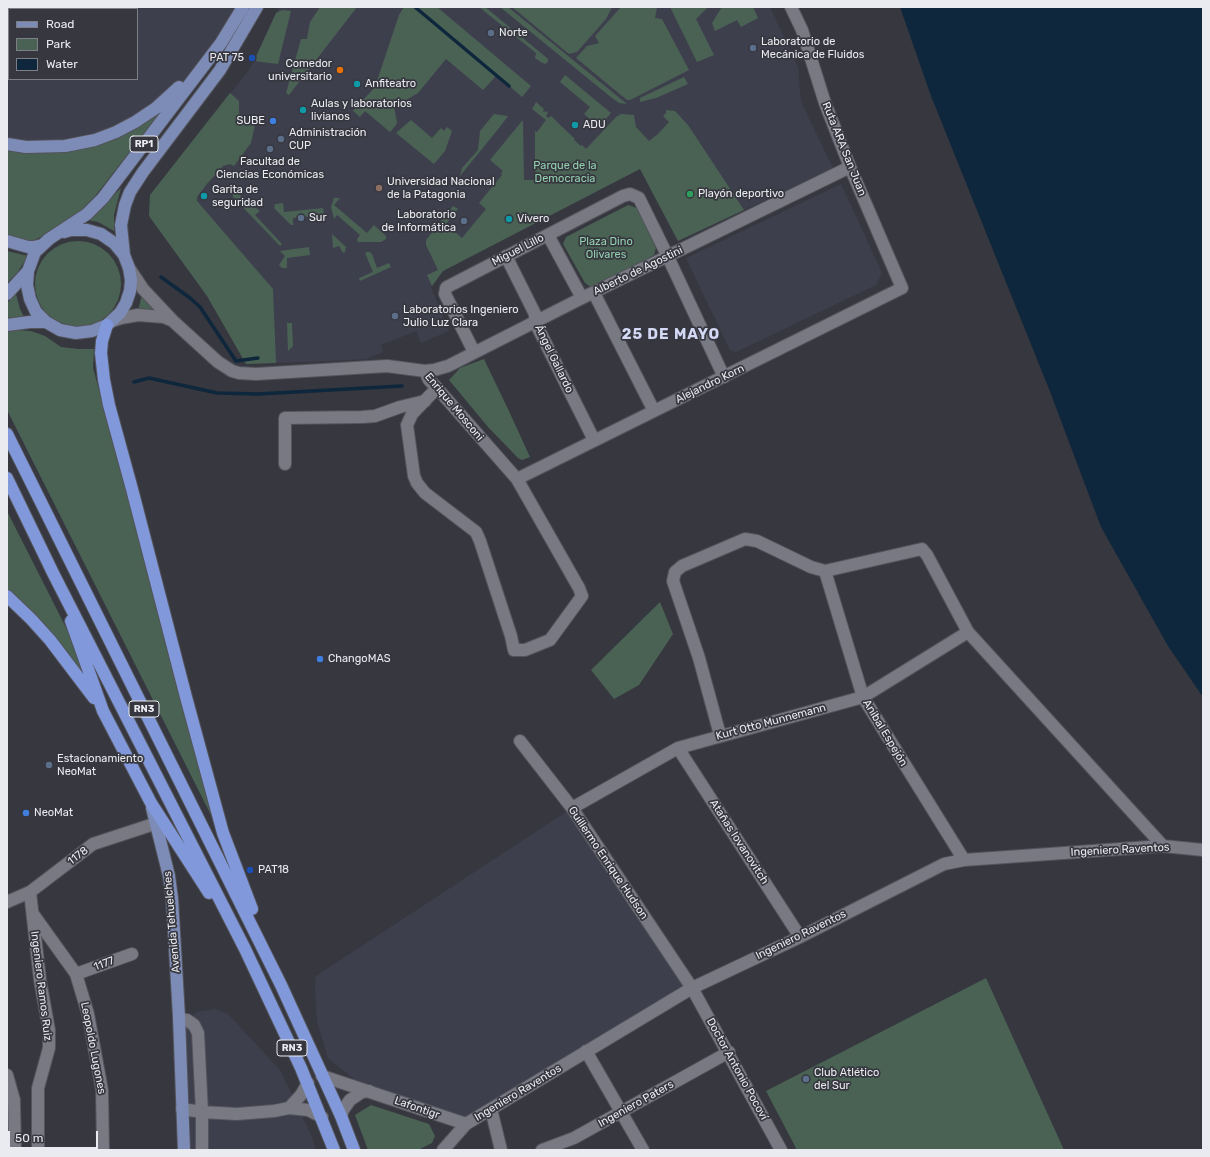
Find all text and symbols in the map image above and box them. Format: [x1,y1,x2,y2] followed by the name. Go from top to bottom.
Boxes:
[8,8,138,80] legend
[46,17,74,31] text: Road
[499,26,528,40] place label: Norte
[486,28,496,38] marker: Norte
[761,35,864,61] place label: Laboratorio de Mecánica de Fluidos
[46,37,71,51] text: Park
[748,43,758,53] marker: Laboratorio de Mecánica de Fluidos
[210,51,244,65] place label: PAT 75
[247,53,257,63] marker: PAT 75
[46,57,78,71] text: Water
[268,57,332,83] place label: Comedor universitario
[335,65,345,75] marker: Comedor universitario
[365,77,416,91] place label: Anfiteatro
[352,79,362,89] marker: Anfiteatro
[311,97,412,123] place label: Aulas y laboratorios livianos
[819,100,869,198] street label: Ruta ARA San Juan
[298,105,308,115] marker: Aulas y laboratorios livianos
[236,114,265,128] place label: SUBE
[268,116,278,126] marker: SUBE
[583,118,606,132] place label: ADU
[570,120,580,130] marker: ADU
[289,126,366,152] place label: Administración CUP
[276,134,286,144] marker: Administración CUP
[130,136,158,152] road number: RP1
[265,144,275,154] marker: Facultad de Ciencias Económicas
[216,155,324,181] place label: Facultad de Ciencias Económicas
[533,159,597,185] park label: Parque de la Democracia
[387,175,495,201] place label: Universidad Nacional de la Patagonia
[212,183,263,209] place label: Garita de seguridad
[374,183,384,193] marker: Universidad Nacional de la Patagonia
[698,187,784,201] place label: Playón deportivo
[685,189,695,199] marker: Playón deportivo
[199,191,209,201] marker: Garita de seguridad
[381,208,456,234] place label: Laboratorio de Informática
[309,211,327,225] place label: Sur
[517,212,549,226] place label: Vivero
[296,213,306,223] marker: Sur
[504,214,514,224] marker: Vivero
[459,216,469,226] marker: Laboratorio de Informática
[490,231,546,269] street label: Miguel Lillo
[579,235,633,261] park label: Plaza Dino Olivares
[591,244,685,298] street label: Alberto de Agostini
[403,303,519,329] place label: Laboratorios Ingeniero Julio Luz Clara
[390,311,400,321] marker: Laboratorios Ingeniero Julio Luz Clara
[532,323,576,395] street label: Ángel Gallardo
[622,326,720,344] district label: 25 DE MAYO
[673,362,747,406] street label: Alejandro Korn
[422,370,486,444] street label: Enrique Mosconi
[328,652,390,666] place label: ChangoMAS
[315,654,325,664] marker: ChangoMAS
[860,697,910,769] street label: Anibal Espejón
[129,701,159,717] road number: RN3
[715,701,827,743] street label: Kurt Otto Munnemann
[57,752,143,778] place label: Estacionamiento NeoMat
[44,760,54,770] marker: Estacionamiento NeoMat
[707,797,771,887] street label: Atañas Iovanovitch
[565,804,651,922] street label: Guillermo Enrique Hudson
[34,806,73,820] place label: NeoMat
[21,808,31,818] marker: NeoMat
[1070,841,1170,859] street label: Ingeniero Raventos
[65,844,91,868] street label: 1178
[258,863,289,877] place label: PAT18
[245,865,255,875] marker: PAT18
[161,871,183,973] street label: Avenida Tehuelches
[754,907,848,963] street label: Ingeniero Raventos
[28,930,54,1042] street label: Ingeniero Ramos Ruiz
[92,954,116,974] street label: 1177
[78,1001,108,1095] street label: Leopoldo Lugones
[703,1016,771,1122] street label: Doctor Antonio Pocoví
[277,1040,307,1056] road number: RN3
[472,1062,564,1124] street label: Ingeniero Raventos
[814,1066,879,1092] place label: Club Atlético del Sur
[801,1074,811,1084] marker: Club Atlético del Sur
[596,1078,676,1130] street label: Ingeniero Paters
[393,1094,441,1122] street label: Lafontigr
[10,1123,100,1149] scale bar
[15,1131,43,1145] text: 50 m

